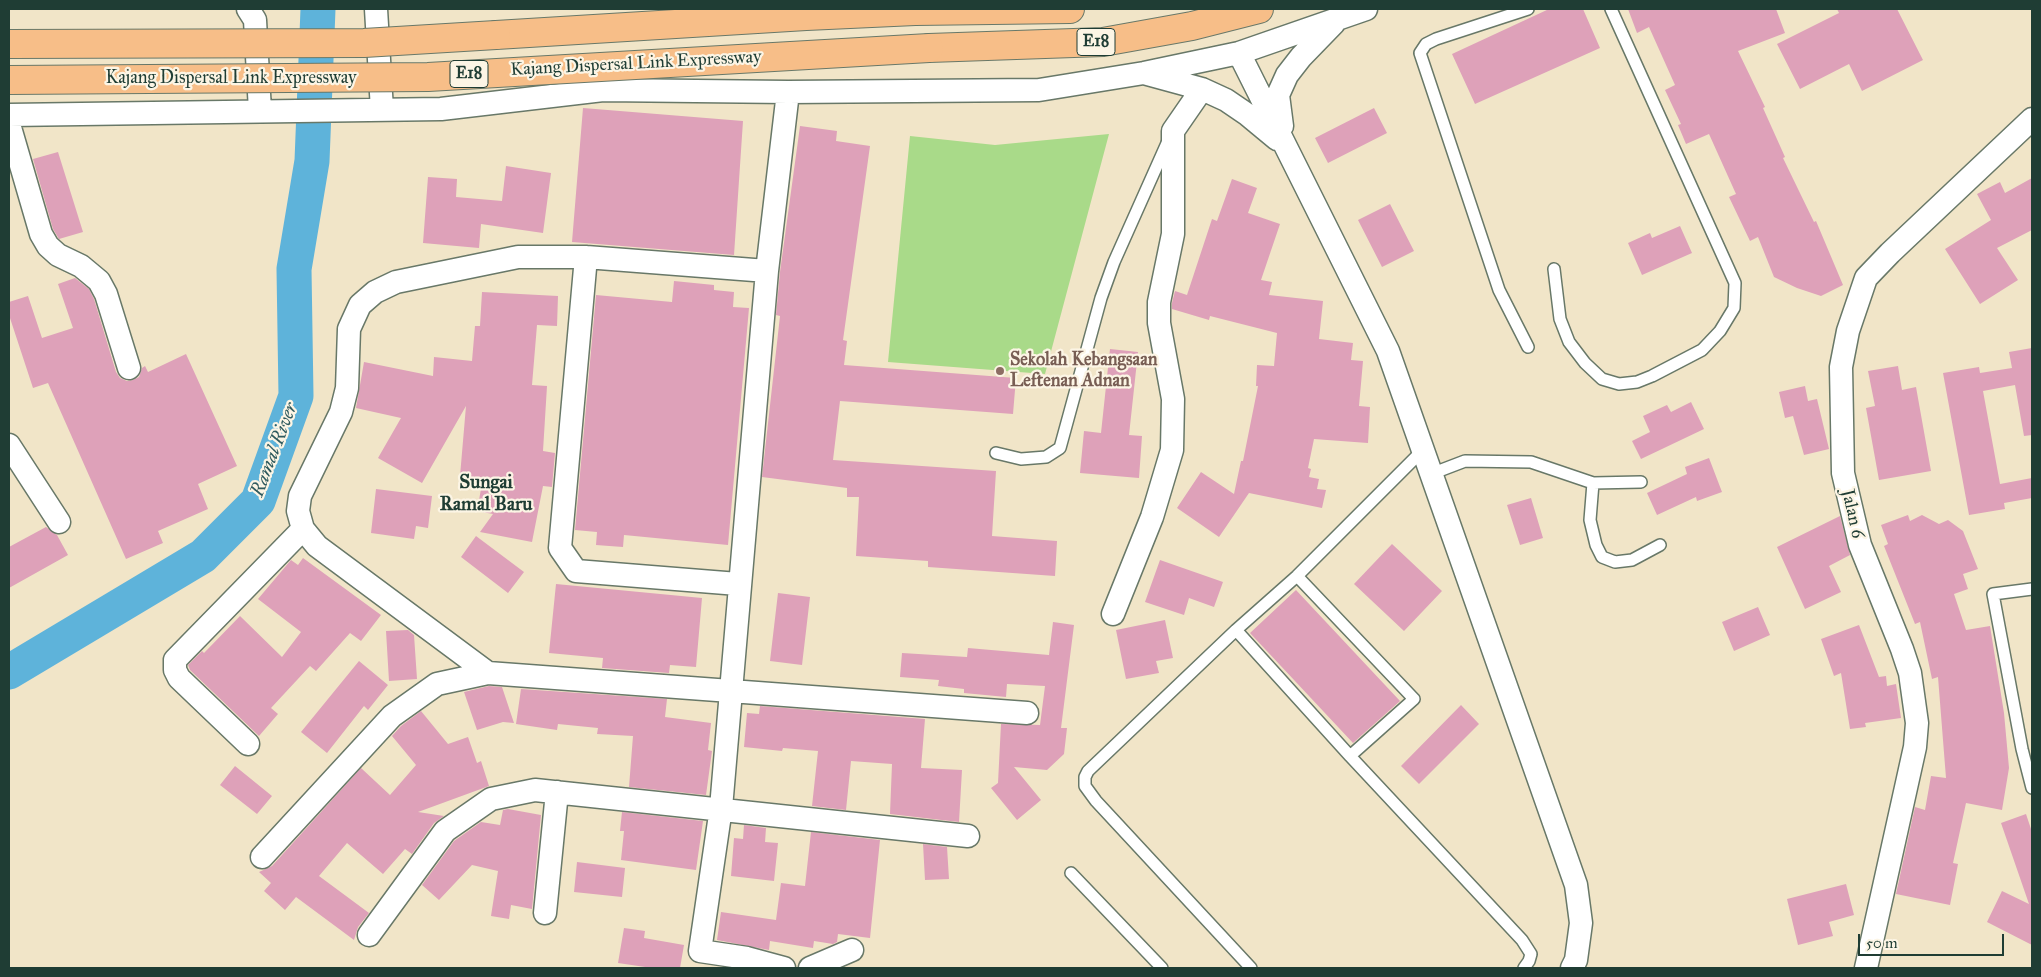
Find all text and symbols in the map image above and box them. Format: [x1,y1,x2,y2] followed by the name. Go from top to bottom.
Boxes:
[1077,28,1115,56] road number: E18
[510,47,762,81] street label: Kajang Dispersal Link Expressway
[450,61,488,88] road number: E18
[105,68,357,90] street label: Kajang Dispersal Link Expressway
[1010,350,1157,392] place label: Sekolah Kebangsaan Leftenan Adnan
[994,365,1006,377] marker: Sekolah Kebangsaan Leftenan Adnan
[247,400,303,500] water label: Ramal River
[440,472,532,516] district label: Sungai Ramal Baru
[1836,487,1868,541] street label: Jalan 6
[1861,924,2007,956] scale bar
[1866,934,1898,952] text: 50 m

